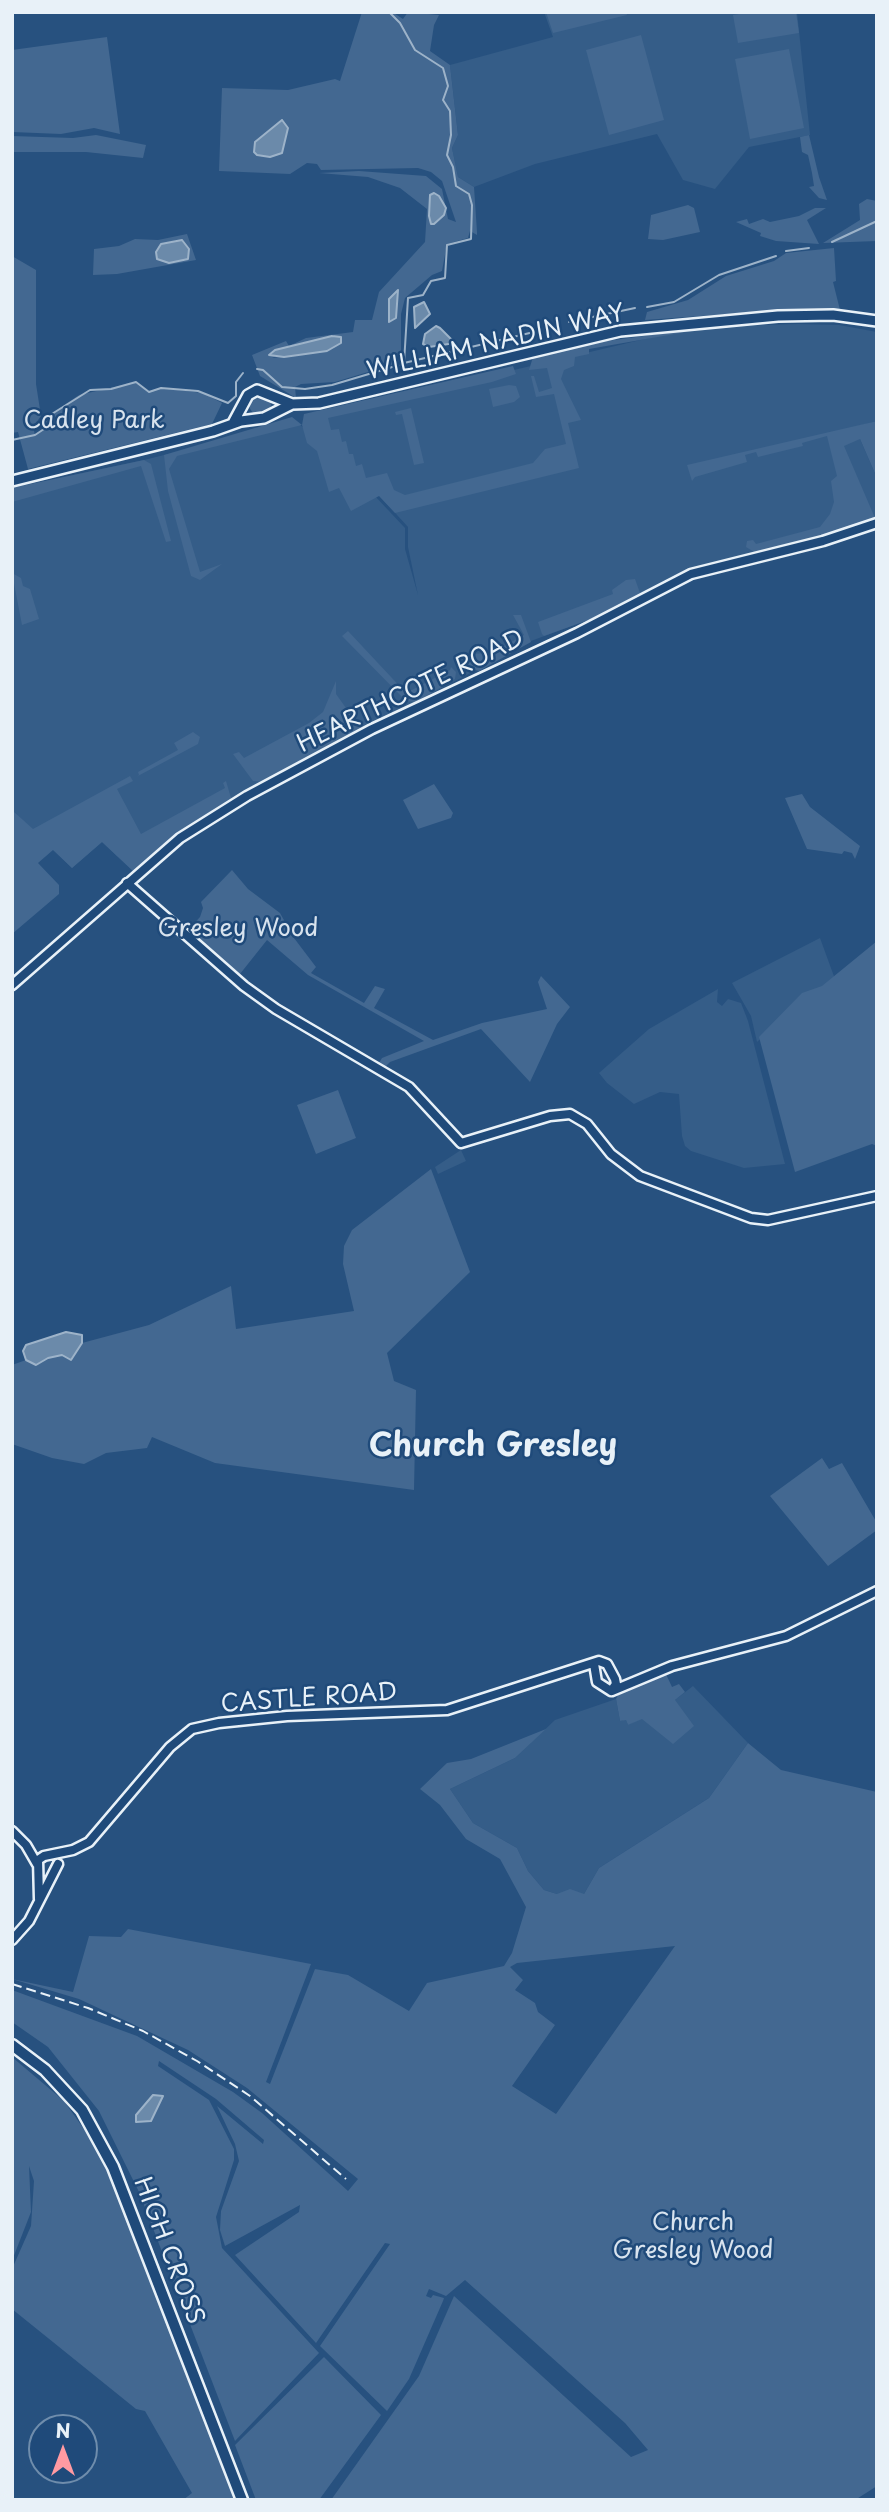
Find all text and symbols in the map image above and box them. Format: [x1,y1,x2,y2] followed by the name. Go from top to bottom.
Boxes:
[364,299,628,387] street label: WILLIAM NADIN WAY
[23,407,165,435] park label: Cadley Park
[293,625,529,759] street label: HEARTHCOTE ROAD
[157,915,319,943] park label: Gresley Wood
[369,1428,617,1466] district label: Church Gresley
[220,1678,398,1720] street label: CASTLE ROAD
[127,2173,209,2329] street label: HIGH CROSS
[612,2209,774,2265] park label: Church Gresley Wood
[28,2414,98,2484] north arrow
[55,2416,71,2444] text: N

